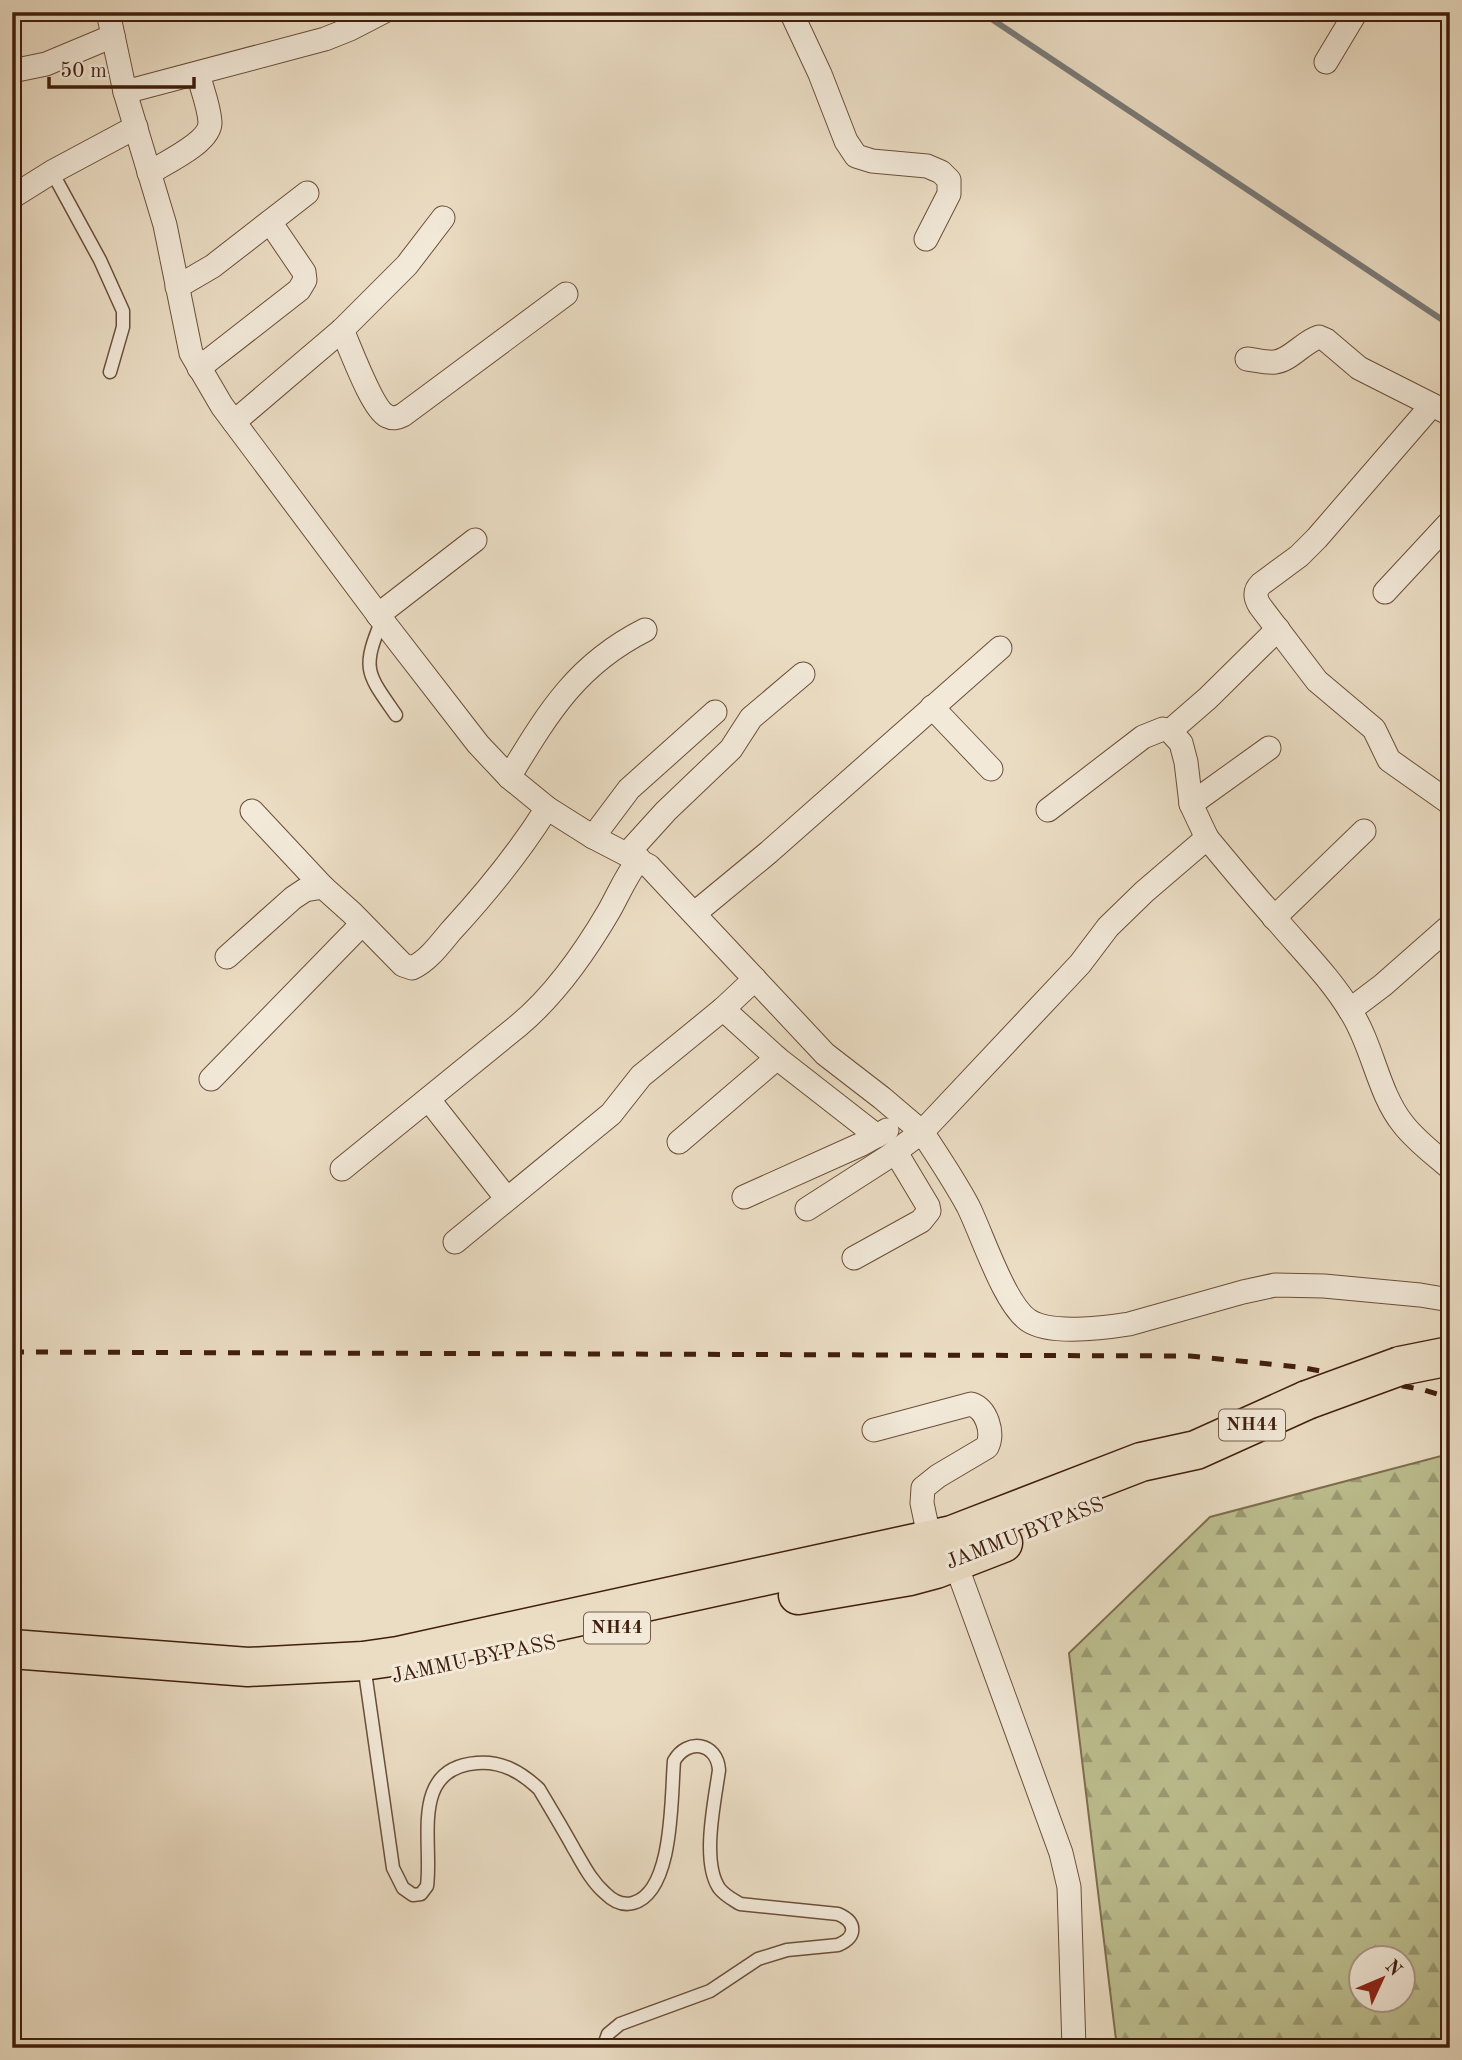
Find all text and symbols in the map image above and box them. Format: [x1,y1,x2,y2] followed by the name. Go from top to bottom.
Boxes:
[49,46,194,90] scale bar
[60,61,107,82] text: 50 m
[1219,1410,1285,1441] road number: NH44
[943,1494,1107,1574] street label: JAMMU BYPASS
[584,1612,650,1644] road number: NH44
[390,1632,558,1688] street label: JAMMU BYPASS
[1346,1944,1416,2014] north arrow
[1381,1957,1405,1981] text: N

